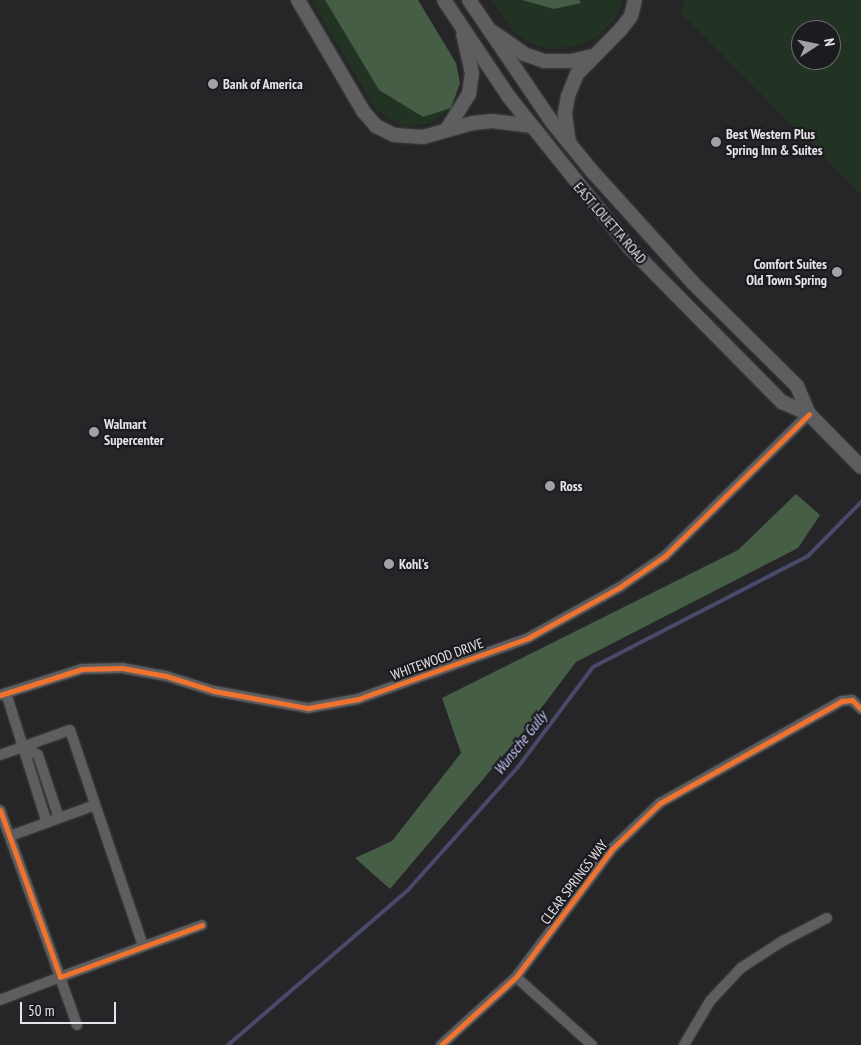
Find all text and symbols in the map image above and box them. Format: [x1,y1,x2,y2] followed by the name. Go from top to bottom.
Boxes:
[791,20,841,70] north arrow
[820,37,839,48] text: N
[223,76,303,92] place label: Bank of America
[207,78,219,90] marker: Bank of America
[726,126,823,158] place label: Best Western Plus Spring Inn & Suites
[710,136,722,148] marker: Best Western Plus Spring Inn & Suites
[570,179,650,267] street label: EAST LOUETTA ROAD
[746,256,827,288] place label: Comfort Suites Old Town Spring
[831,266,843,278] marker: Comfort Suites Old Town Spring
[104,416,164,448] place label: Walmart Supercenter
[88,426,100,438] marker: Walmart Supercenter
[560,478,583,494] place label: Ross
[544,480,556,492] marker: Ross
[399,556,429,572] place label: Kohl's
[383,558,395,570] marker: Kohl's
[388,634,486,684] street label: WHITEWOOD DRIVE
[490,708,550,778] water label: Wunsche Gully
[537,836,611,928] street label: CLEAR SPRINGS WAY
[22,992,119,1024] scale bar
[28,1001,54,1020] text: 50 m

